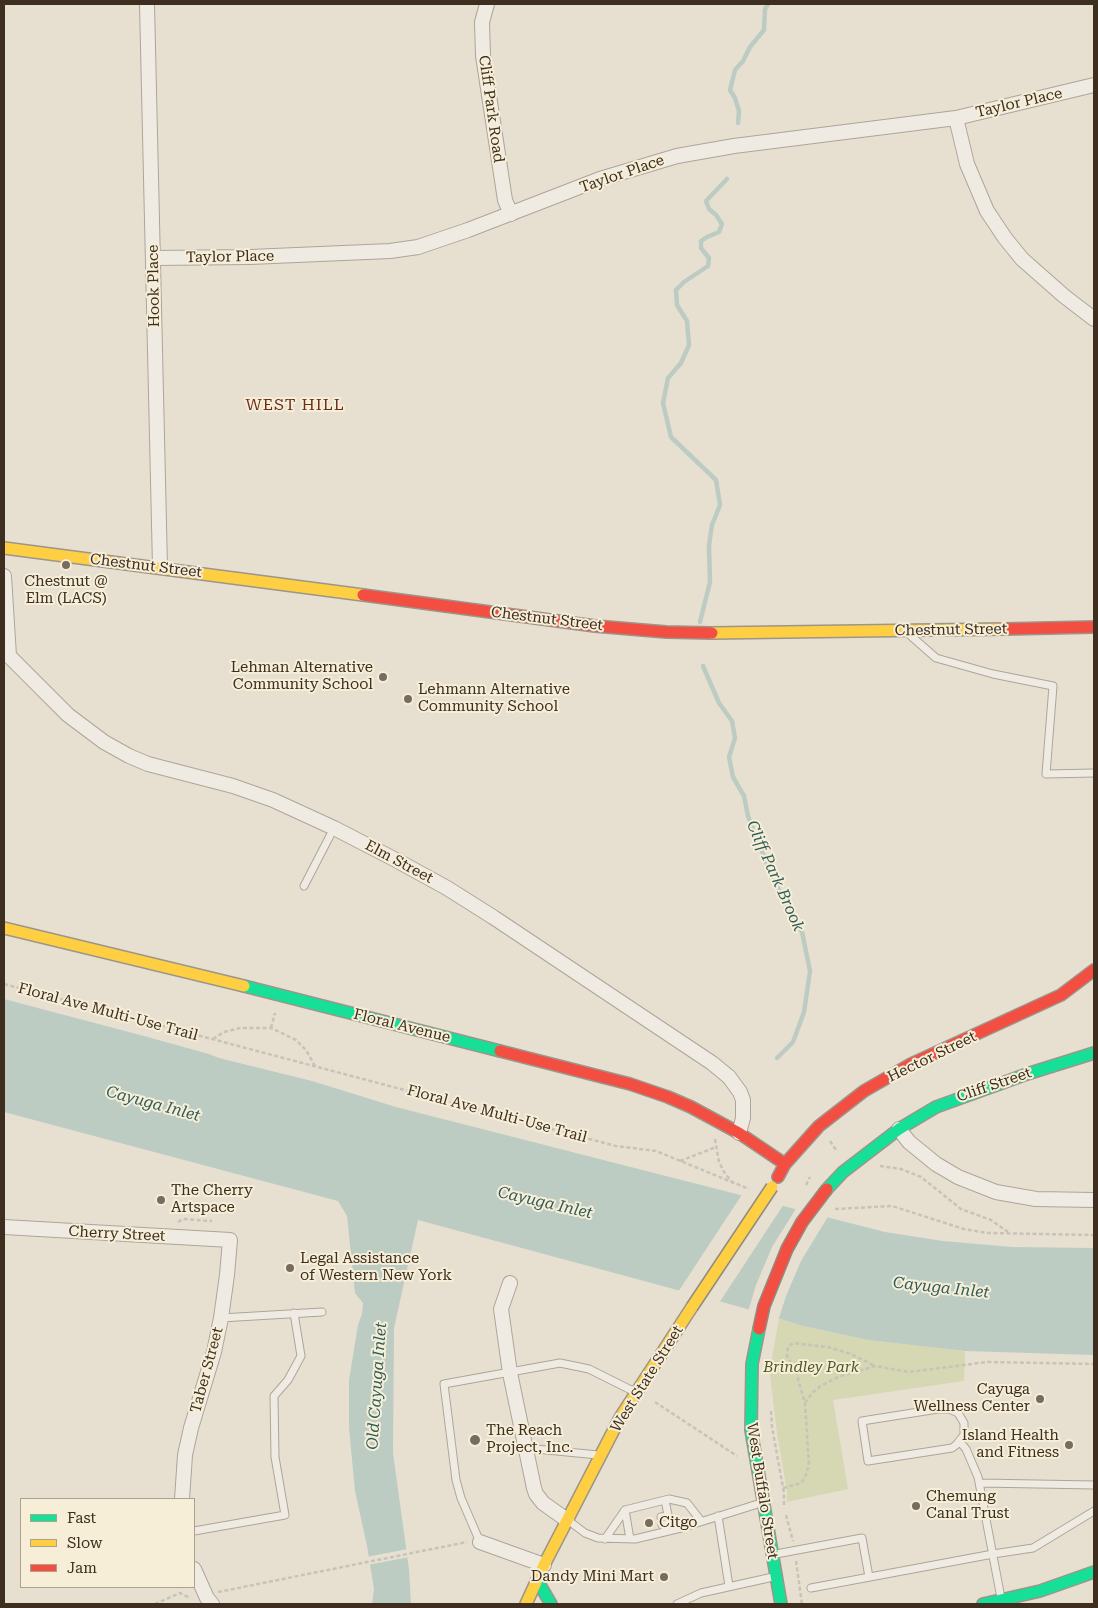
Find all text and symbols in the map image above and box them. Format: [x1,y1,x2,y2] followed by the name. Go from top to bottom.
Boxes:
[475,54,507,164] street label: Cliff Park Road
[974,84,1064,122] street label: Taylor Place
[577,151,667,197] street label: Taylor Place
[144,244,164,328] street label: Hook Place
[186,247,274,267] street label: Taylor Place
[244,395,346,415] district label: WEST HILL
[89,550,203,582] street label: Chestnut Street
[60,559,72,571] marker: Chestnut @ Elm (LACS)
[24,573,108,608] place label: Chestnut @ Elm (LACS)
[490,603,604,635] street label: Chestnut Street
[895,620,1007,640] street label: Chestnut Street
[231,659,373,694] place label: Lehman Alternative Community School
[377,671,389,683] marker: Lehman Alternative Community School
[418,681,570,716] place label: Lehmann Alternative Community School
[402,693,414,705] marker: Lehmann Alternative Community School
[742,818,808,934] water label: Cliff Park Brook
[362,837,436,887] street label: Elm Street
[16,979,200,1045] street label: Floral Ave Multi-Use Trail
[352,1005,452,1047] street label: Floral Avenue
[885,1028,979,1086] street label: Hector Street
[954,1064,1034,1106] street label: Cliff Street
[405,1081,589,1147] street label: Floral Ave Multi-Use Trail
[104,1082,202,1126] water label: Cayuga Inlet
[171,1182,253,1217] place label: The Cherry Artspace
[496,1183,594,1223] water label: Cayuga Inlet
[155,1194,167,1206] marker: The Cherry Artspace
[68,1222,166,1246] street label: Cherry Street
[300,1250,452,1285] place label: Legal Assistance of Western New York
[284,1262,296,1274] marker: Legal Assistance of Western New York
[892,1273,990,1303] water label: Cayuga Inlet
[363,1322,391,1450] water label: Old Cayuga Inlet
[607,1322,687,1436] street label: West State Street
[187,1325,227,1415] street label: Taber Street
[763,1359,859,1377] park label: Brindley Park
[914,1381,1030,1416] place label: Cayuga Wellness Center
[1034,1393,1046,1405] marker: Cayuga Wellness Center
[742,1421,782,1561] street label: West Buffalo Street
[486,1422,573,1457] place label: The Reach Project, Inc.
[962,1427,1059,1462] place label: Island Health and Fitness
[468,1433,482,1447] marker: The Reach Project, Inc.
[1063,1439,1075,1451] marker: Island Health and Fitness
[926,1488,1009,1523] place label: Chemung Canal Trust
[20,1498,195,1588] legend
[910,1500,922,1512] marker: Chemung Canal Trust
[67,1509,96,1527] text: Fast
[659,1514,698,1532] place label: Citgo
[643,1517,655,1529] marker: Citgo
[67,1534,102,1552] text: Slow
[67,1559,97,1577] text: Jam
[531,1568,654,1586] place label: Dandy Mini Mart
[658,1571,670,1583] marker: Dandy Mini Mart

